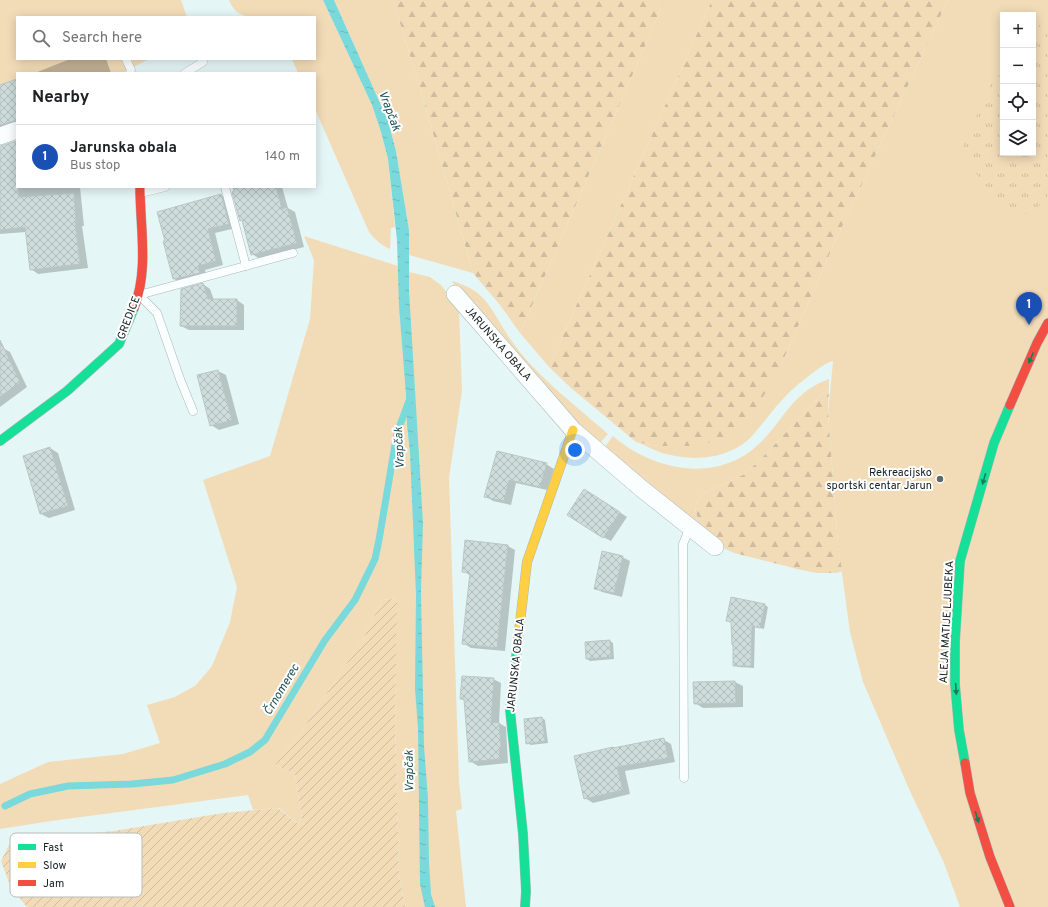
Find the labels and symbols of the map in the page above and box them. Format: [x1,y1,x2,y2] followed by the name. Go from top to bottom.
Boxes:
[374,89,404,134] water label: Vrapčak
[1016,292,1042,325] pin: 1
[114,294,144,342] street label: GREDICE
[462,304,534,384] street label: JARUNSKA OBALA
[1028,352,1034,364] one-way arrow
[391,426,409,469] water label: Vrapčak
[565,440,585,460] your location
[826,466,932,493] place label: Rekreacijsko sportski centar Jarun
[980,473,986,485] one-way arrow
[935,474,945,484] marker: Rekreacijsko sportski centar Jarun
[937,560,957,684] street label: ALEJA MATIJE LJUBEKA
[504,617,528,713] street label: JARUNSKA OBALA
[260,661,304,719] water label: Črnomerec
[952,683,959,695] one-way arrow
[402,749,418,792] water label: Vrapčak
[974,812,980,824] one-way arrow
[10,833,142,897] legend
[43,841,63,855] text: Fast
[43,859,66,873] text: Slow
[43,877,64,891] text: Jam

